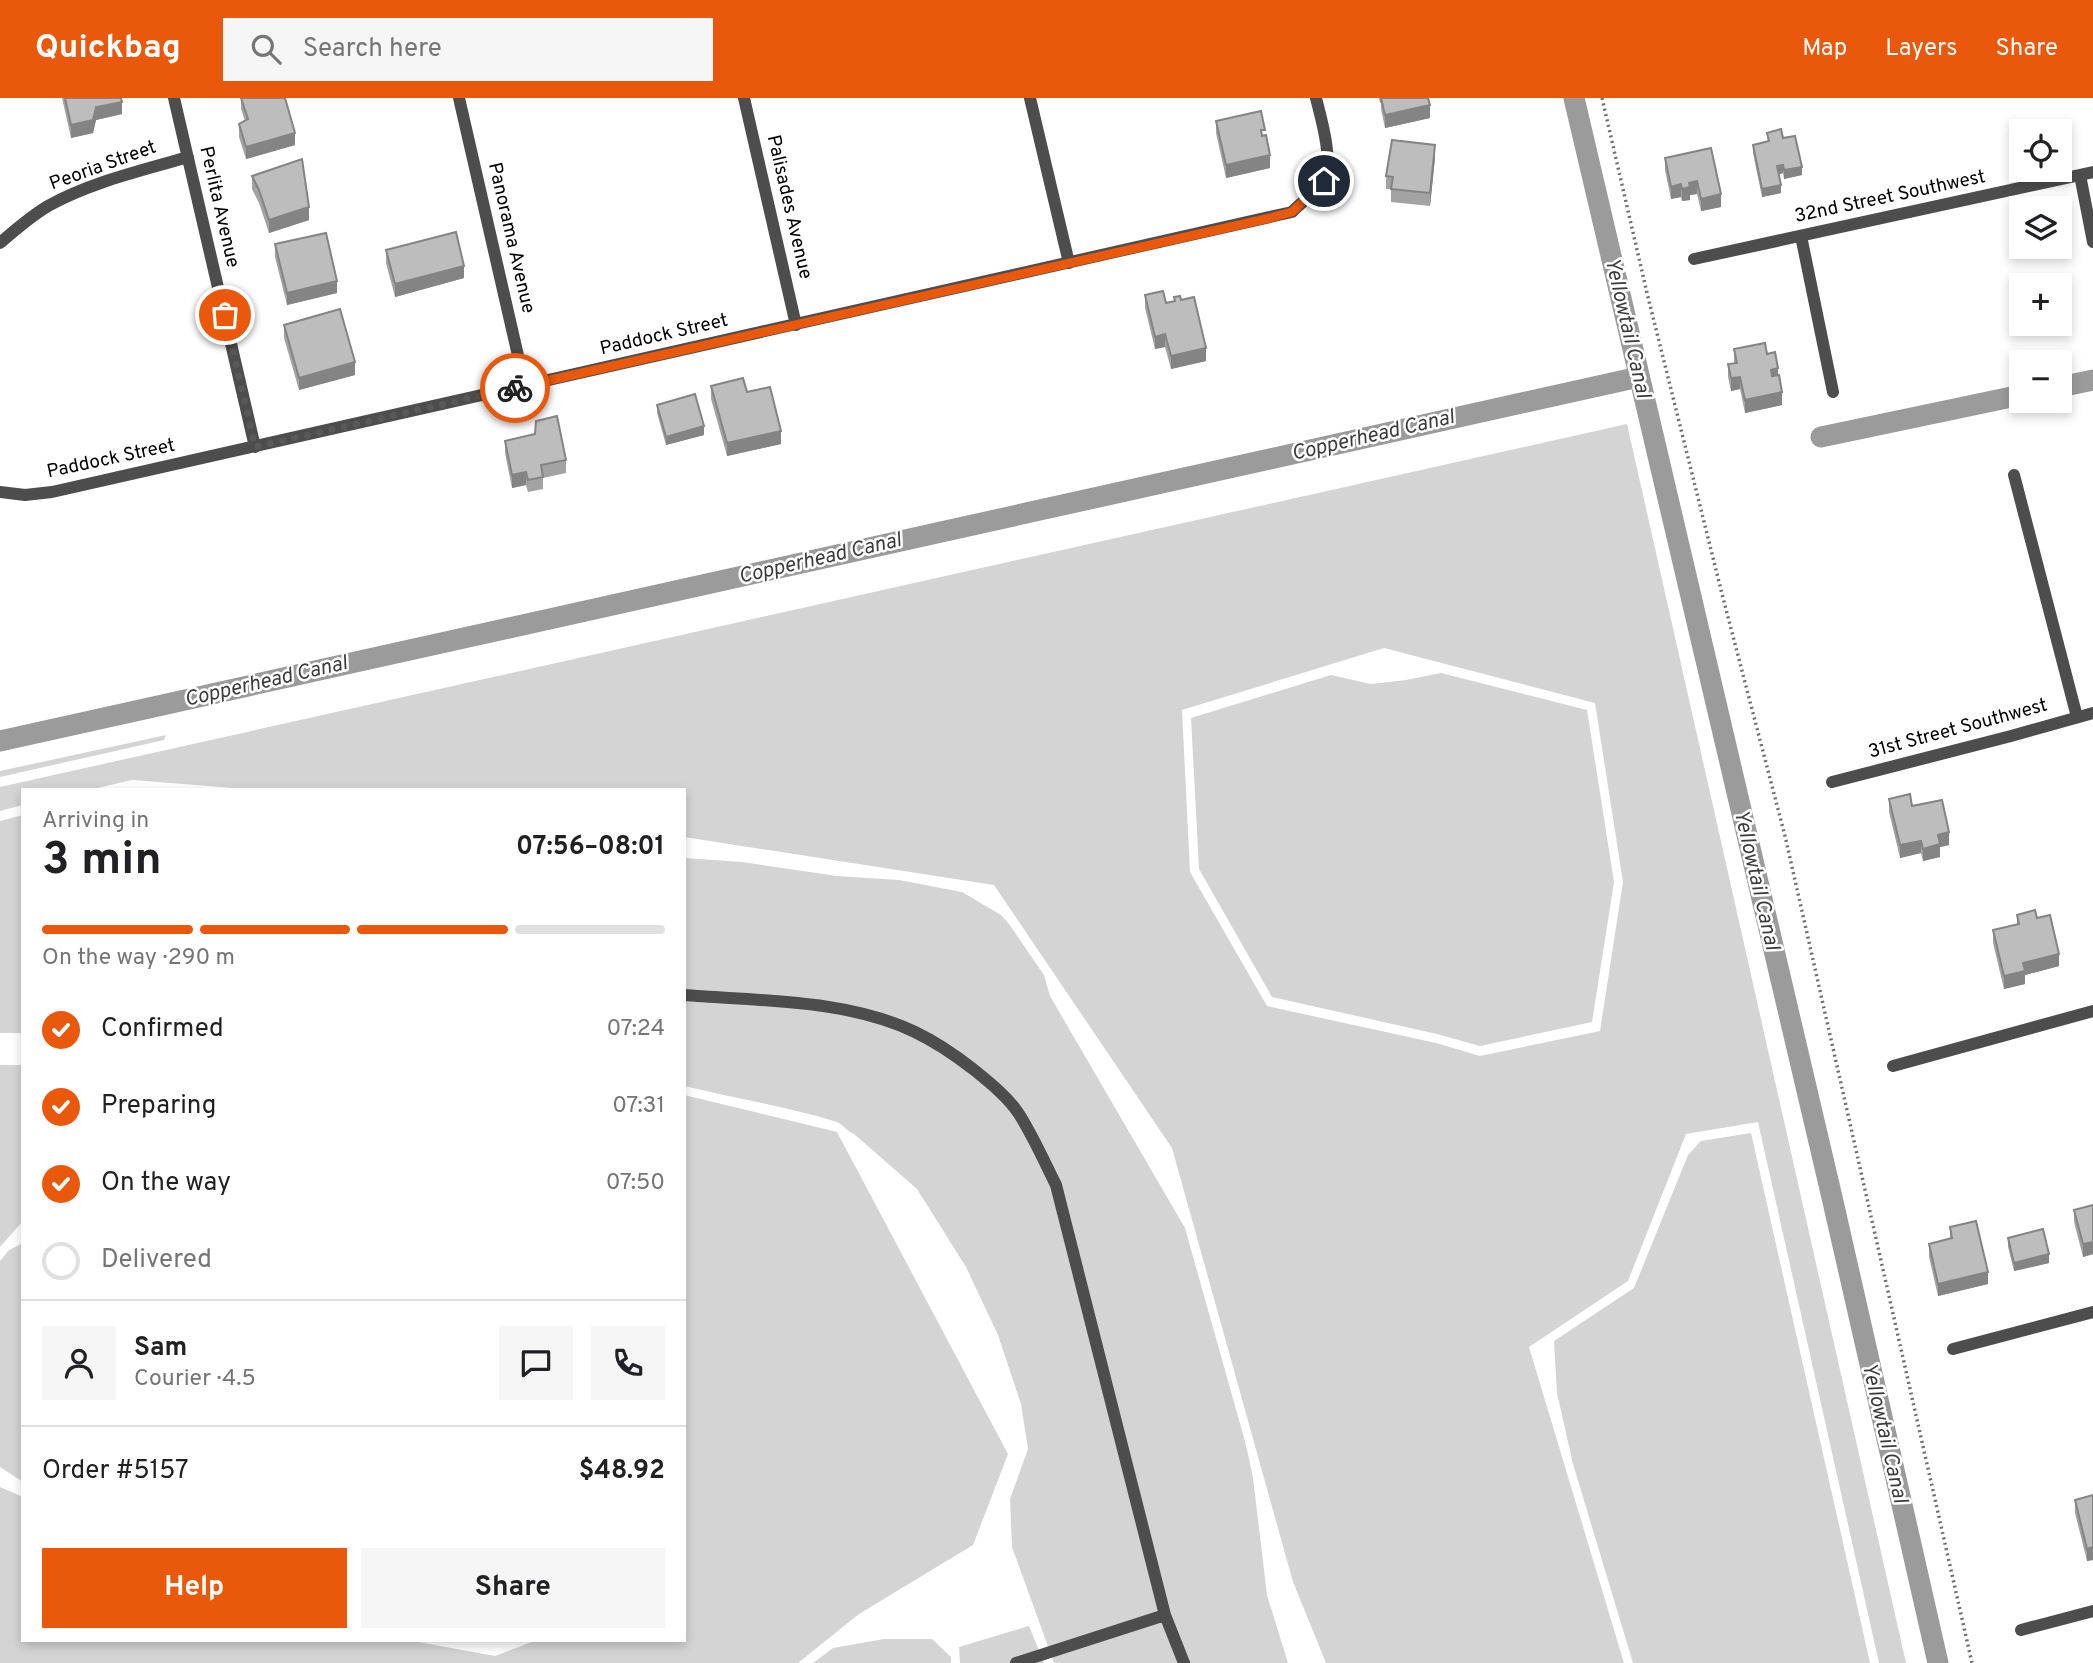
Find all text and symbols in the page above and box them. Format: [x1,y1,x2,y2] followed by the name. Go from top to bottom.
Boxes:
[223,18,713,81] search box
[35,28,181,70] text: Quickbag
[247,30,285,68] icon: search
[303,33,442,66] text: Search here
[1802,34,1847,64] text: Map
[1885,34,1957,64] text: Layers
[1995,34,2058,64] text: Share
[2009,119,2072,413] map controls
[2009,119,2072,182] button: locate
[761,133,817,281] street label: Palisades Avenue
[46,136,160,196] street label: Peoria Street
[193,144,245,270] street label: Perlita Avenue
[1294,151,1354,211] pin
[482,160,540,316] street label: Panorama Avenue
[1305,162,1343,200] icon: home
[1792,165,1988,229] street label: 32nd Street Southwest
[2009,196,2072,259] button: layers
[1598,255,1657,402] water label: Yellowtail Canal
[2009,273,2072,336] button: +
[195,285,255,345] pin
[206,296,244,334] icon: bag
[598,309,730,361] street label: Paddock Street
[2009,350,2072,413] button: −
[480,353,550,423] courier
[496,369,534,407] icon: bike
[1289,404,1459,468] water label: Copperhead Canal
[45,434,177,484] street label: Paddock Street
[736,527,906,591] water label: Copperhead Canal
[182,650,352,714] water label: Copperhead Canal
[1866,694,2050,764] street label: 31st Street Southwest
[42,807,149,836] text: Arriving in
[1727,807,1786,954] water label: Yellowtail Canal
[516,831,665,864] text: 07:56–08:01
[42,832,162,891] text: 3 min
[42,944,235,973] text: On the way · 290 m
[42,1011,80,1049] icon: check
[101,1013,224,1046] text: Confirmed
[607,1015,665,1044] text: 07:24
[42,1088,80,1126] icon: check
[101,1090,216,1123] text: Preparing
[612,1092,665,1121] text: 07:31
[42,1165,80,1203] icon: check
[101,1167,231,1200] text: On the way
[606,1169,665,1198] text: 07:50
[101,1244,212,1277] text: Delivered
[42,1326,116,1400] button: person
[499,1326,573,1400] button: chat
[591,1326,665,1400] button: phone
[134,1332,187,1365] text: Sam
[1855,1360,1914,1507] water label: Yellowtail Canal
[134,1365,256,1394] text: Courier · 4.5
[42,1455,189,1488] text: Order #5157
[579,1455,665,1488] text: $48.92
[42,1548,347,1628] button: Help
[361,1548,665,1628] button: Share

